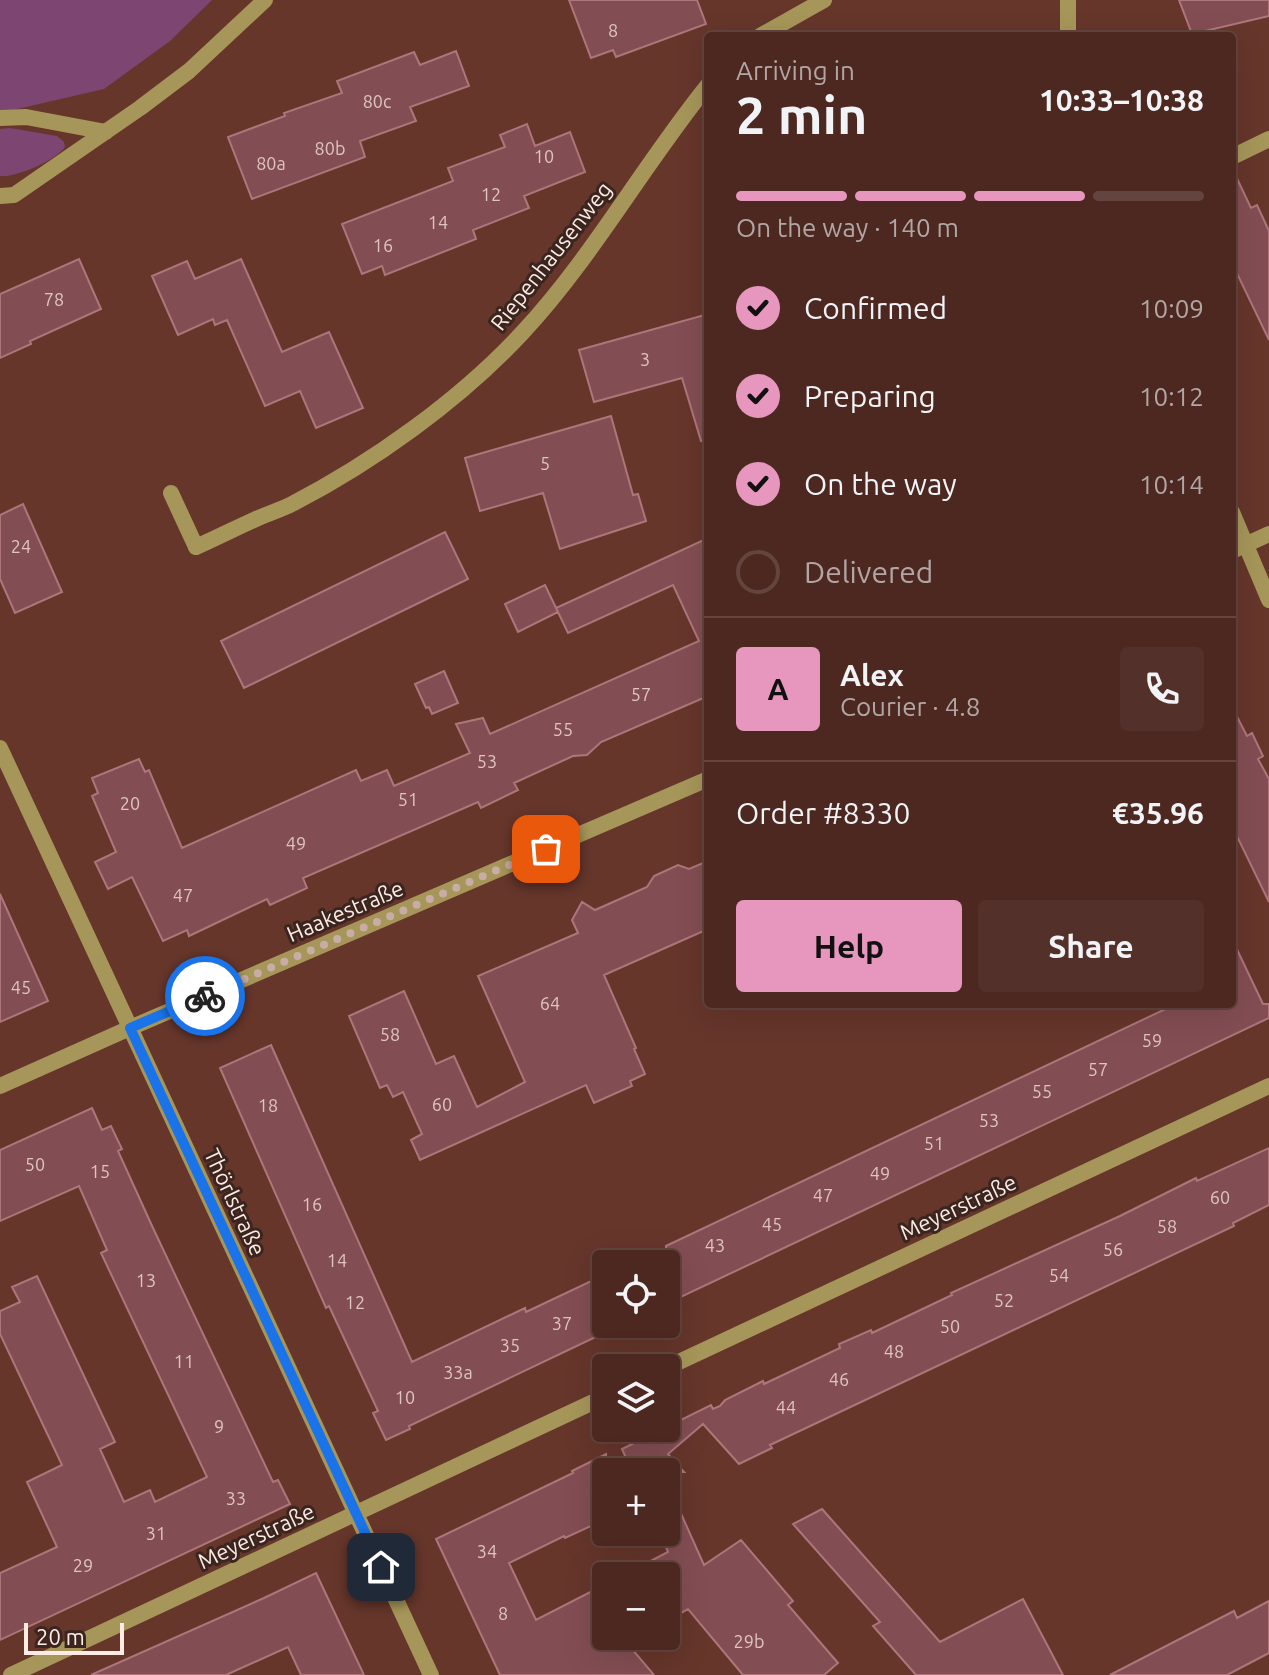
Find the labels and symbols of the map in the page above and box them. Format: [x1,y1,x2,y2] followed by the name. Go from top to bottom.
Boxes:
[608,20,618,40] house number: 8
[363,91,391,111] house number: 80c
[315,138,345,158] house number: 80b
[534,146,554,166] house number: 10
[256,153,286,173] house number: 80a
[485,177,616,335] street label: Riepenhausenweg
[481,184,501,204] house number: 12
[428,212,448,232] house number: 14
[373,235,393,255] house number: 16
[44,289,64,309] house number: 78
[640,349,650,369] house number: 3
[540,453,550,473] house number: 5
[11,536,31,556] house number: 24
[631,684,651,704] house number: 57
[553,719,573,739] house number: 55
[477,751,497,771] house number: 53
[398,789,418,809] house number: 51
[120,793,140,813] house number: 20
[512,815,580,883] pin
[286,833,306,853] house number: 49
[283,875,407,946] street label: Haakestraße
[173,885,193,905] house number: 47
[165,956,245,1036] courier
[11,977,31,997] house number: 45
[540,993,560,1013] house number: 64
[380,1024,400,1044] house number: 58
[1142,1030,1162,1050] house number: 59
[1088,1059,1108,1079] house number: 57
[1032,1081,1052,1101] house number: 55
[432,1094,452,1114] house number: 60
[258,1095,278,1115] house number: 18
[979,1110,999,1130] house number: 53
[924,1133,944,1153] house number: 51
[200,1144,271,1259] street label: Thörlstraße
[25,1154,45,1174] house number: 50
[90,1161,110,1181] house number: 15
[870,1163,890,1183] house number: 49
[896,1169,1020,1244] street label: Meyerstraße
[813,1185,833,1205] house number: 47
[1210,1187,1230,1207] house number: 60
[302,1194,322,1214] house number: 16
[762,1214,782,1234] house number: 45
[1157,1216,1177,1236] house number: 58
[705,1235,725,1255] house number: 43
[1103,1239,1123,1259] house number: 56
[327,1250,347,1270] house number: 14
[1049,1265,1069,1285] house number: 54
[136,1270,156,1290] house number: 13
[994,1290,1014,1310] house number: 52
[345,1292,365,1312] house number: 12
[552,1313,572,1333] house number: 37
[940,1316,960,1336] house number: 50
[500,1335,520,1355] house number: 35
[884,1341,904,1361] house number: 48
[174,1351,194,1371] house number: 11
[443,1362,473,1382] house number: 33a
[829,1369,849,1389] house number: 46
[395,1387,415,1407] house number: 10
[776,1397,796,1417] house number: 44
[214,1416,224,1436] house number: 9
[226,1488,246,1508] house number: 33
[194,1498,318,1573] street label: Meyerstraße
[146,1523,166,1543] house number: 31
[347,1533,415,1601] pin
[477,1541,497,1561] house number: 34
[73,1555,93,1575] house number: 29
[498,1603,508,1623] house number: 8
[24,1619,124,1655] scale bar
[734,1631,764,1651] house number: 29b

